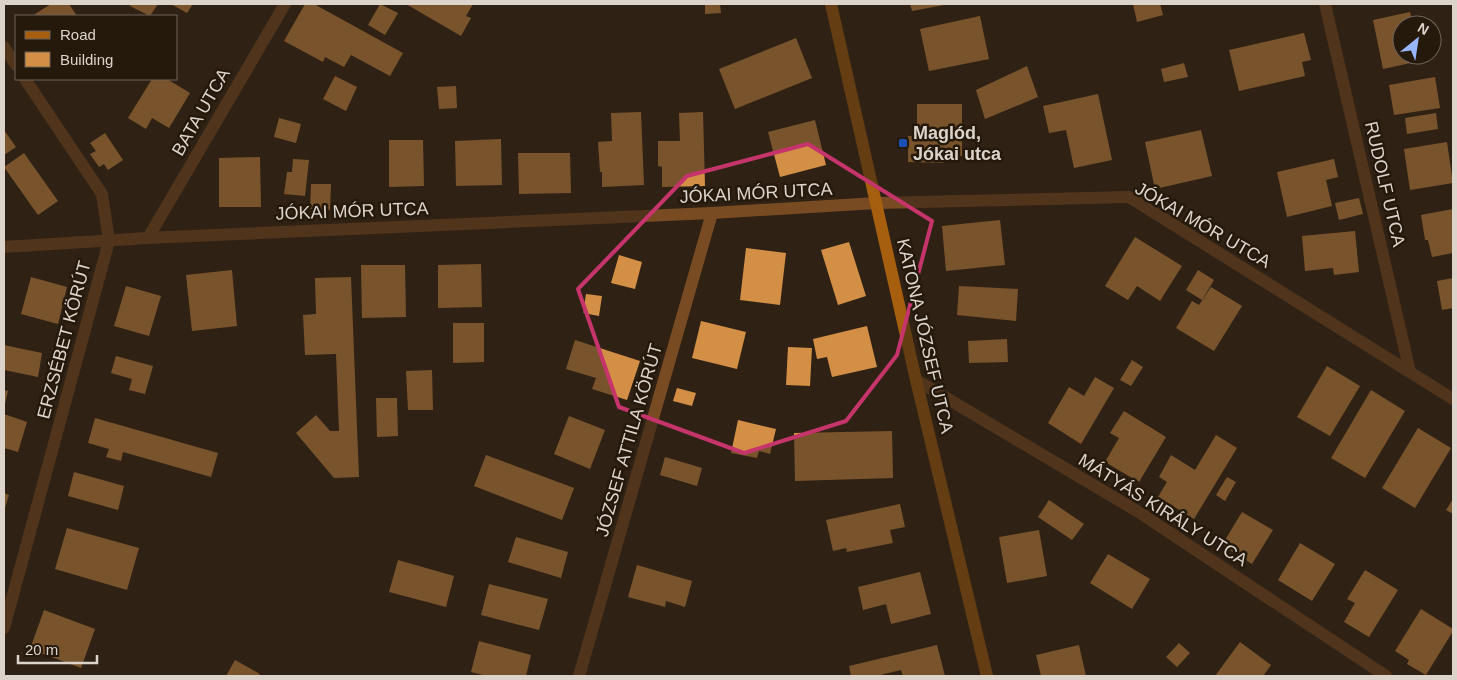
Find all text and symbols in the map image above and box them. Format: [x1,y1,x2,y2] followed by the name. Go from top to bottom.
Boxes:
[15,15,178,80] legend
[1392,15,1442,65] north arrow
[1415,19,1432,38] text: N
[60,26,96,43] text: Road
[60,51,113,68] text: Building
[168,65,234,159] street label: BATA UTCA
[1361,119,1409,249] street label: RUDOLF UTCA
[913,123,1002,164] place label: Maglód, Jókai utca
[897,137,909,149] marker: Maglód, Jókai utca
[1132,177,1275,272] street label: JÓKAI MÓR UTCA
[679,178,833,207] street label: JÓKAI MÓR UTCA
[275,197,429,224] street label: JÓKAI MÓR UTCA
[893,236,958,435] street label: KATONA JÓZSEF UTCA
[32,259,95,421] street label: ERZSÉBET KÖRÚT
[591,341,666,539] street label: JÓZSEF ATTILA KÖRÚT
[1075,450,1251,570] street label: MÁTYÁS KIRÁLY UTCA
[18,632,96,664] scale bar
[25,641,58,658] text: 20 m

